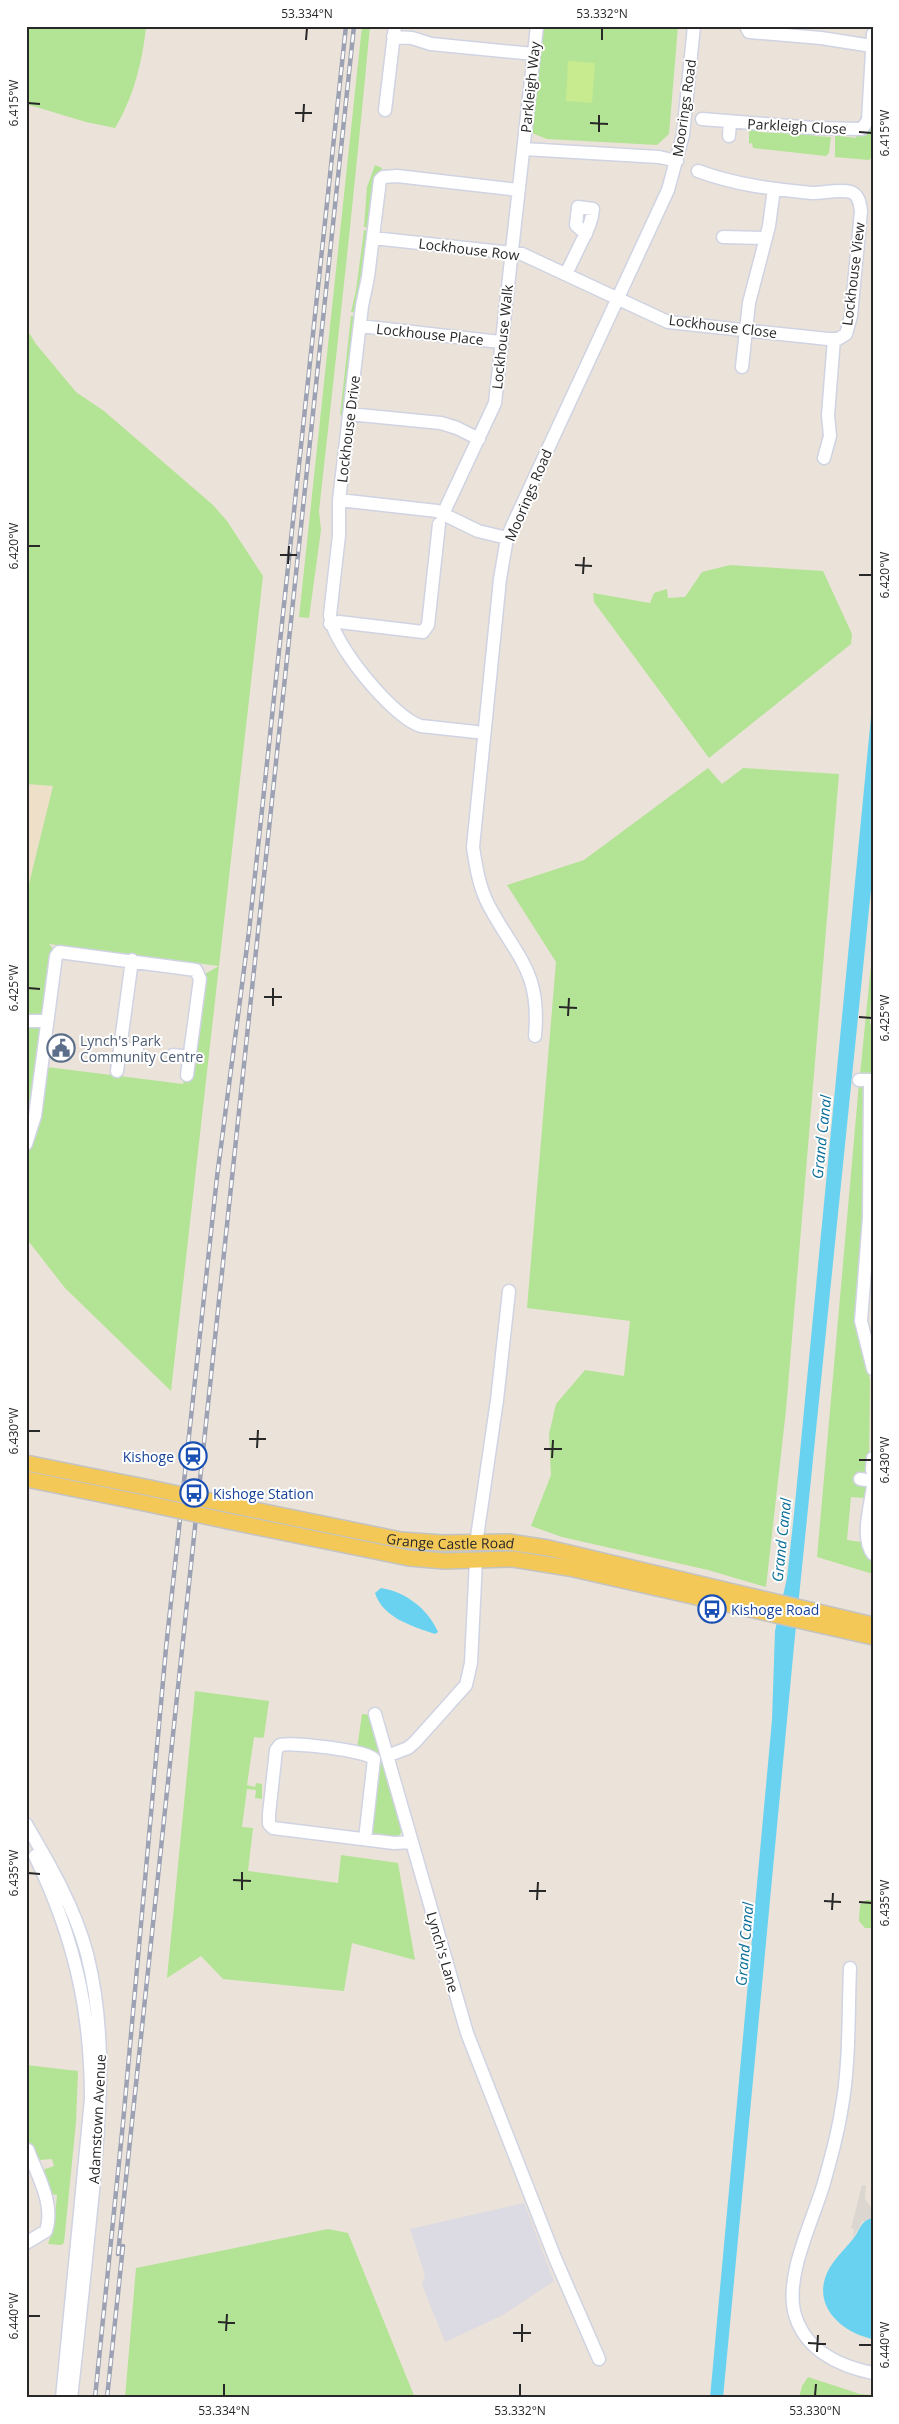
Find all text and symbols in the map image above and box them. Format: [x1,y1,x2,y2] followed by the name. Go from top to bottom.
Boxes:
[281,5,333,22] text: 53.334°N
[576,5,628,22] text: 53.332°N
[516,39,544,134] street label: Parkleigh Way
[668,58,700,158] street label: Moorings Road
[5,80,22,126] text: 6.415°W
[876,110,893,156] text: 6.415°W
[747,114,847,138] street label: Parkleigh Close
[837,221,869,327] street label: Lockhouse View
[417,233,521,265] street label: Lockhouse Row
[487,283,517,390] street label: Lockhouse Walk
[668,310,778,342] street label: Lockhouse Close
[375,319,485,349] street label: Lockhouse Place
[332,374,364,484] street label: Lockhouse Drive
[500,446,556,544] street label: Moorings Road
[5,523,22,569] text: 6.420°W
[876,552,893,598] text: 6.420°W
[5,965,22,1011] text: 6.425°W
[876,995,893,1041] text: 6.425°W
[80,1031,203,1066] place label: Lynch's Park Community Centre
[46,1033,76,1063] public building icon: Lynch's Park Community Centre
[807,1093,835,1180] water label: Grand Canal
[5,1408,22,1454] text: 6.430°W
[876,1437,893,1483] text: 6.430°W
[178,1441,208,1471] station icon: Kishoge
[123,1447,174,1466] place label: Kishoge
[179,1478,209,1508] bus stop icon: Kishoge Station
[213,1484,314,1503] place label: Kishoge Station
[767,1496,795,1583] water label: Grand Canal
[385,1528,516,1553] street label: Grange Castle Road
[697,1594,727,1624] bus stop icon: Kishoge Road
[731,1600,819,1619] place label: Kishoge Road
[5,1850,22,1896] text: 6.435°W
[876,1880,893,1926] text: 6.435°W
[730,1900,758,1987] water label: Grand Canal
[422,1909,464,1995] street label: Lynch's Lane
[84,2053,110,2184] street label: Adamstown Avenue
[5,2293,22,2339] text: 6.440°W
[876,2322,893,2368] text: 6.440°W
[198,2402,250,2419] text: 53.334°N
[494,2402,546,2419] text: 53.332°N
[789,2402,841,2419] text: 53.330°N

